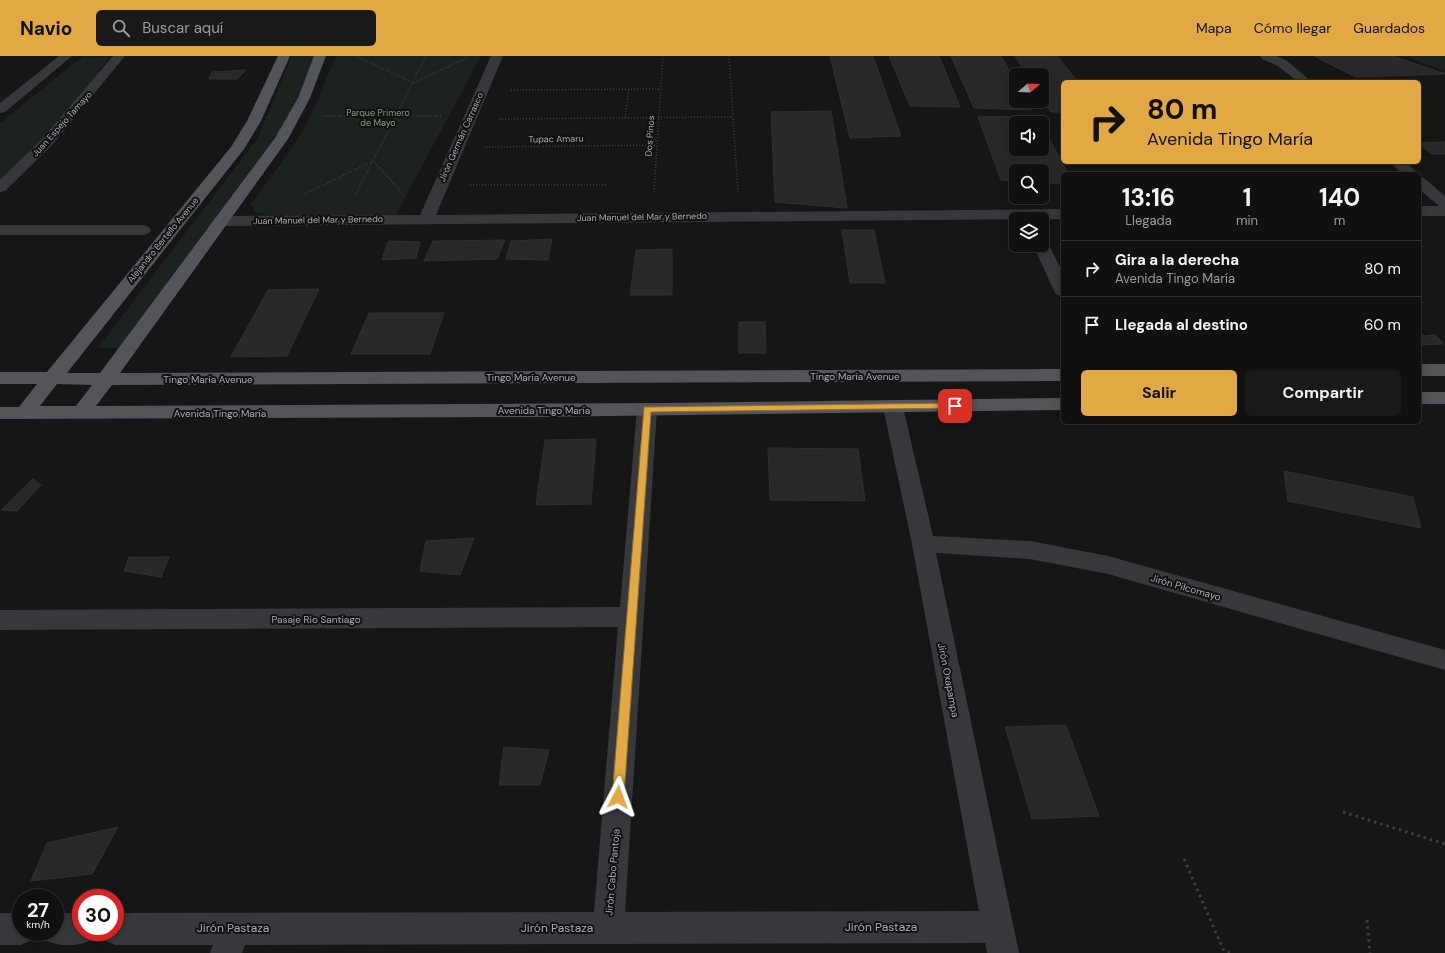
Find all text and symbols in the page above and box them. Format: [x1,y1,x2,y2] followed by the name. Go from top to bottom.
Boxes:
[96,10,376,46] search box
[20,16,72,41] text: Navio
[110,17,132,39] icon: search
[142,18,223,38] text: Buscar aquí
[1196,19,1232,37] text: Mapa
[1254,19,1331,37] text: Cómo llegar
[1353,19,1425,37] text: Guardados
[1009,68,1049,108] north arrow
[1009,68,1049,252] map controls
[29,89,95,159] street label: Juan Espejo Tamayo
[436,91,486,183] street label: Jirón Germán Carrasco
[1147,91,1217,128] text: 80 m
[1081,96,1133,148] icon: right
[346,107,410,129] park label: Parque Primero de Mayo
[643,115,657,157] street label: Dos Pinos
[1009,116,1049,156] button: sound
[1147,127,1313,151] text: Avenida Tingo María
[528,133,584,145] street label: Tupac Amaru
[1009,164,1049,204] button: search
[1122,182,1175,213] text: 13:16
[1243,182,1251,213] text: 1
[1319,182,1360,213] text: 140
[125,195,201,285] street label: Alejandro Bertello Avenue
[577,210,707,224] street label: Juan Manuel del Mar y Bernedo
[1009,212,1049,252] button: layers
[1125,212,1172,229] text: Llegada
[1236,212,1258,229] text: min
[1334,212,1345,229] text: m
[253,213,383,227] street label: Juan Manuel del Mar y Bernedo
[1115,250,1239,270] text: Gira a la derecha
[1081,258,1103,280] icon: right
[1364,259,1401,279] text: 80 m
[1115,270,1235,287] text: Avenida Tingo María
[1081,314,1103,336] icon: arrive
[1115,315,1248,335] text: Llegada al destino
[1364,315,1401,335] text: 60 m
[810,370,900,383] street label: Tingo María Avenue
[1081,370,1237,416] button: Salir
[1245,370,1401,416] button: Compartir
[486,371,576,384] street label: Tingo María Avenue
[163,373,253,386] street label: Tingo María Avenue
[938,389,972,423] pin
[944,395,966,417] icon: arrive
[498,404,590,417] street label: Avenida Tingo María
[174,407,266,420] street label: Avenida Tingo María
[1149,571,1223,604] street label: Jirón Pilcomayo
[271,613,361,626] street label: Pasaje Rio Santiago
[935,642,962,718] street label: Jirón Oxapampa
[597,776,639,818] position arrow
[602,828,623,916] street label: Jirón Cabo Pantoja
[72,889,124,941] speed limit sign: 30
[27,897,49,923] text: 27
[26,918,50,931] text: km/h
[845,919,917,935] street label: Jirón Pastaza
[197,920,269,936] street label: Jirón Pastaza
[521,920,593,936] street label: Jirón Pastaza

